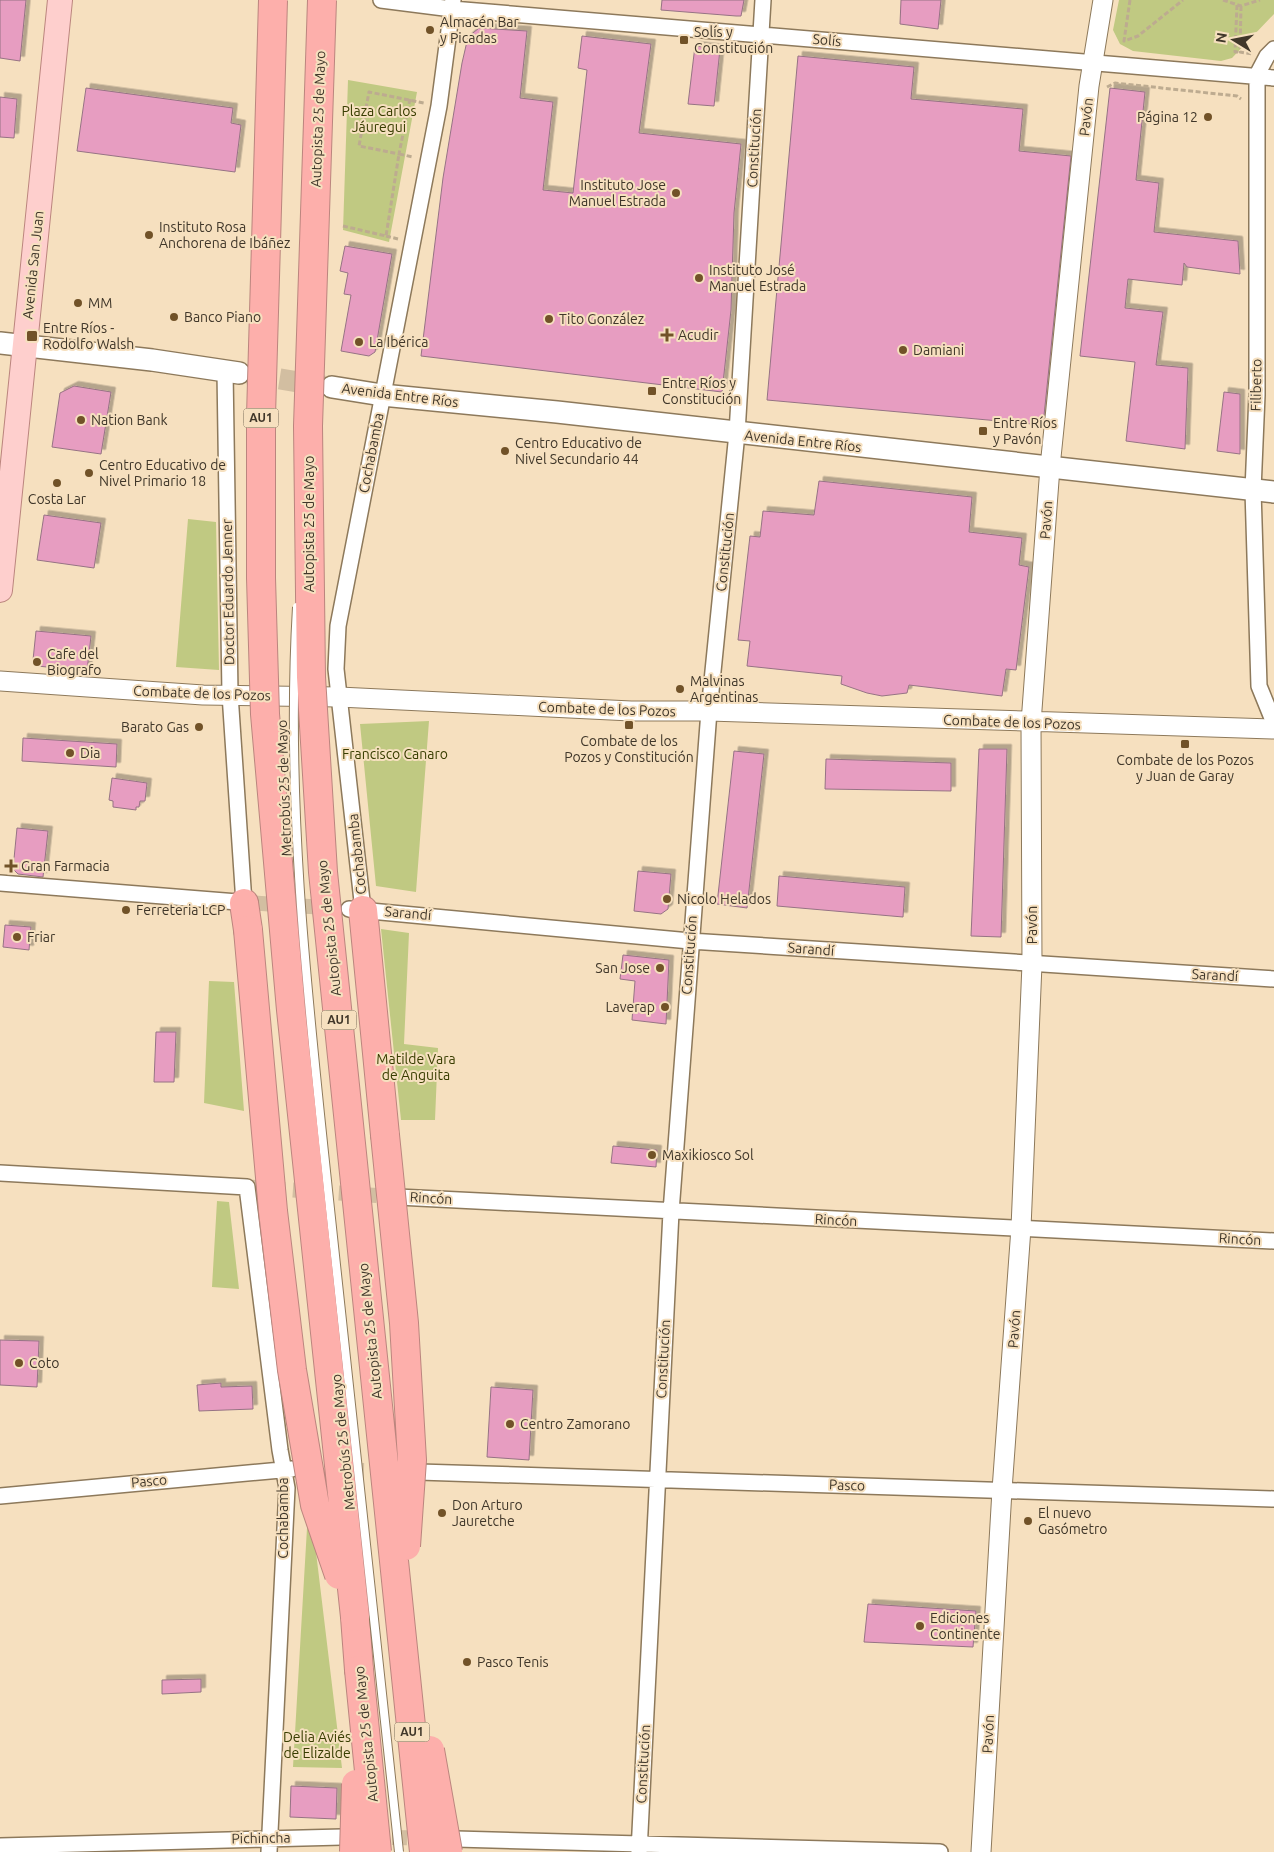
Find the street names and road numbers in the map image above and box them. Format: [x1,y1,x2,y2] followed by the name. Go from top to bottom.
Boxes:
[812,31,842,49] street label: Solís
[308,50,328,188] street label: Autopista 25 de Mayo
[1076,97,1096,137] street label: Pavón
[744,108,764,188] street label: Constitución
[19,210,47,320] street label: Avenida San Juan
[1248,358,1264,412] street label: Filiberto
[341,380,459,410] street label: Avenida Entre Ríos
[244,408,278,428] road number: AU1
[355,412,387,494] street label: Cochabamba
[744,427,862,455] street label: Avenida Entre Ríos
[301,456,317,592] street label: Autopista 25 de Mayo
[1037,500,1055,540] street label: Pavón
[713,512,737,592] street label: Constitución
[219,518,237,665] street label: Doctor Eduardo Jenner
[133,683,271,703] street label: Combate de los Pozos
[538,699,676,719] street label: Combate de los Pozos
[943,712,1081,732] street label: Combate de los Pozos
[274,719,294,857] street label: Metrobús 25 de Mayo
[345,813,369,895] street label: Cochabamba
[314,859,344,997] street label: Autopista 25 de Mayo
[384,903,433,923] street label: Sarandí
[1024,906,1040,944] street label: Pavón
[678,915,700,995] street label: Constitución
[787,939,835,959] street label: Sarandí
[1191,966,1239,984] street label: Sarandí
[322,1010,356,1030] road number: AU1
[409,1189,453,1207] street label: Rincón
[814,1211,858,1229] street label: Rincón
[1218,1230,1262,1248] street label: Rincón
[355,1262,385,1400] street label: Autopista 25 de Mayo
[1005,1309,1023,1349] street label: Pavón
[653,1319,673,1399] street label: Constitución
[328,1373,358,1511] street label: Metrobús 25 de Mayo
[130,1471,168,1491] street label: Pasco
[829,1476,865,1494] street label: Pasco
[275,1477,291,1559] street label: Cochabamba
[351,1665,381,1803] street label: Autopista 25 de Mayo
[979,1714,997,1754] street label: Pavón
[394,1722,430,1741] road number: AU1
[633,1724,653,1804] street label: Constitución
[231,1829,291,1847] street label: Pichincha

